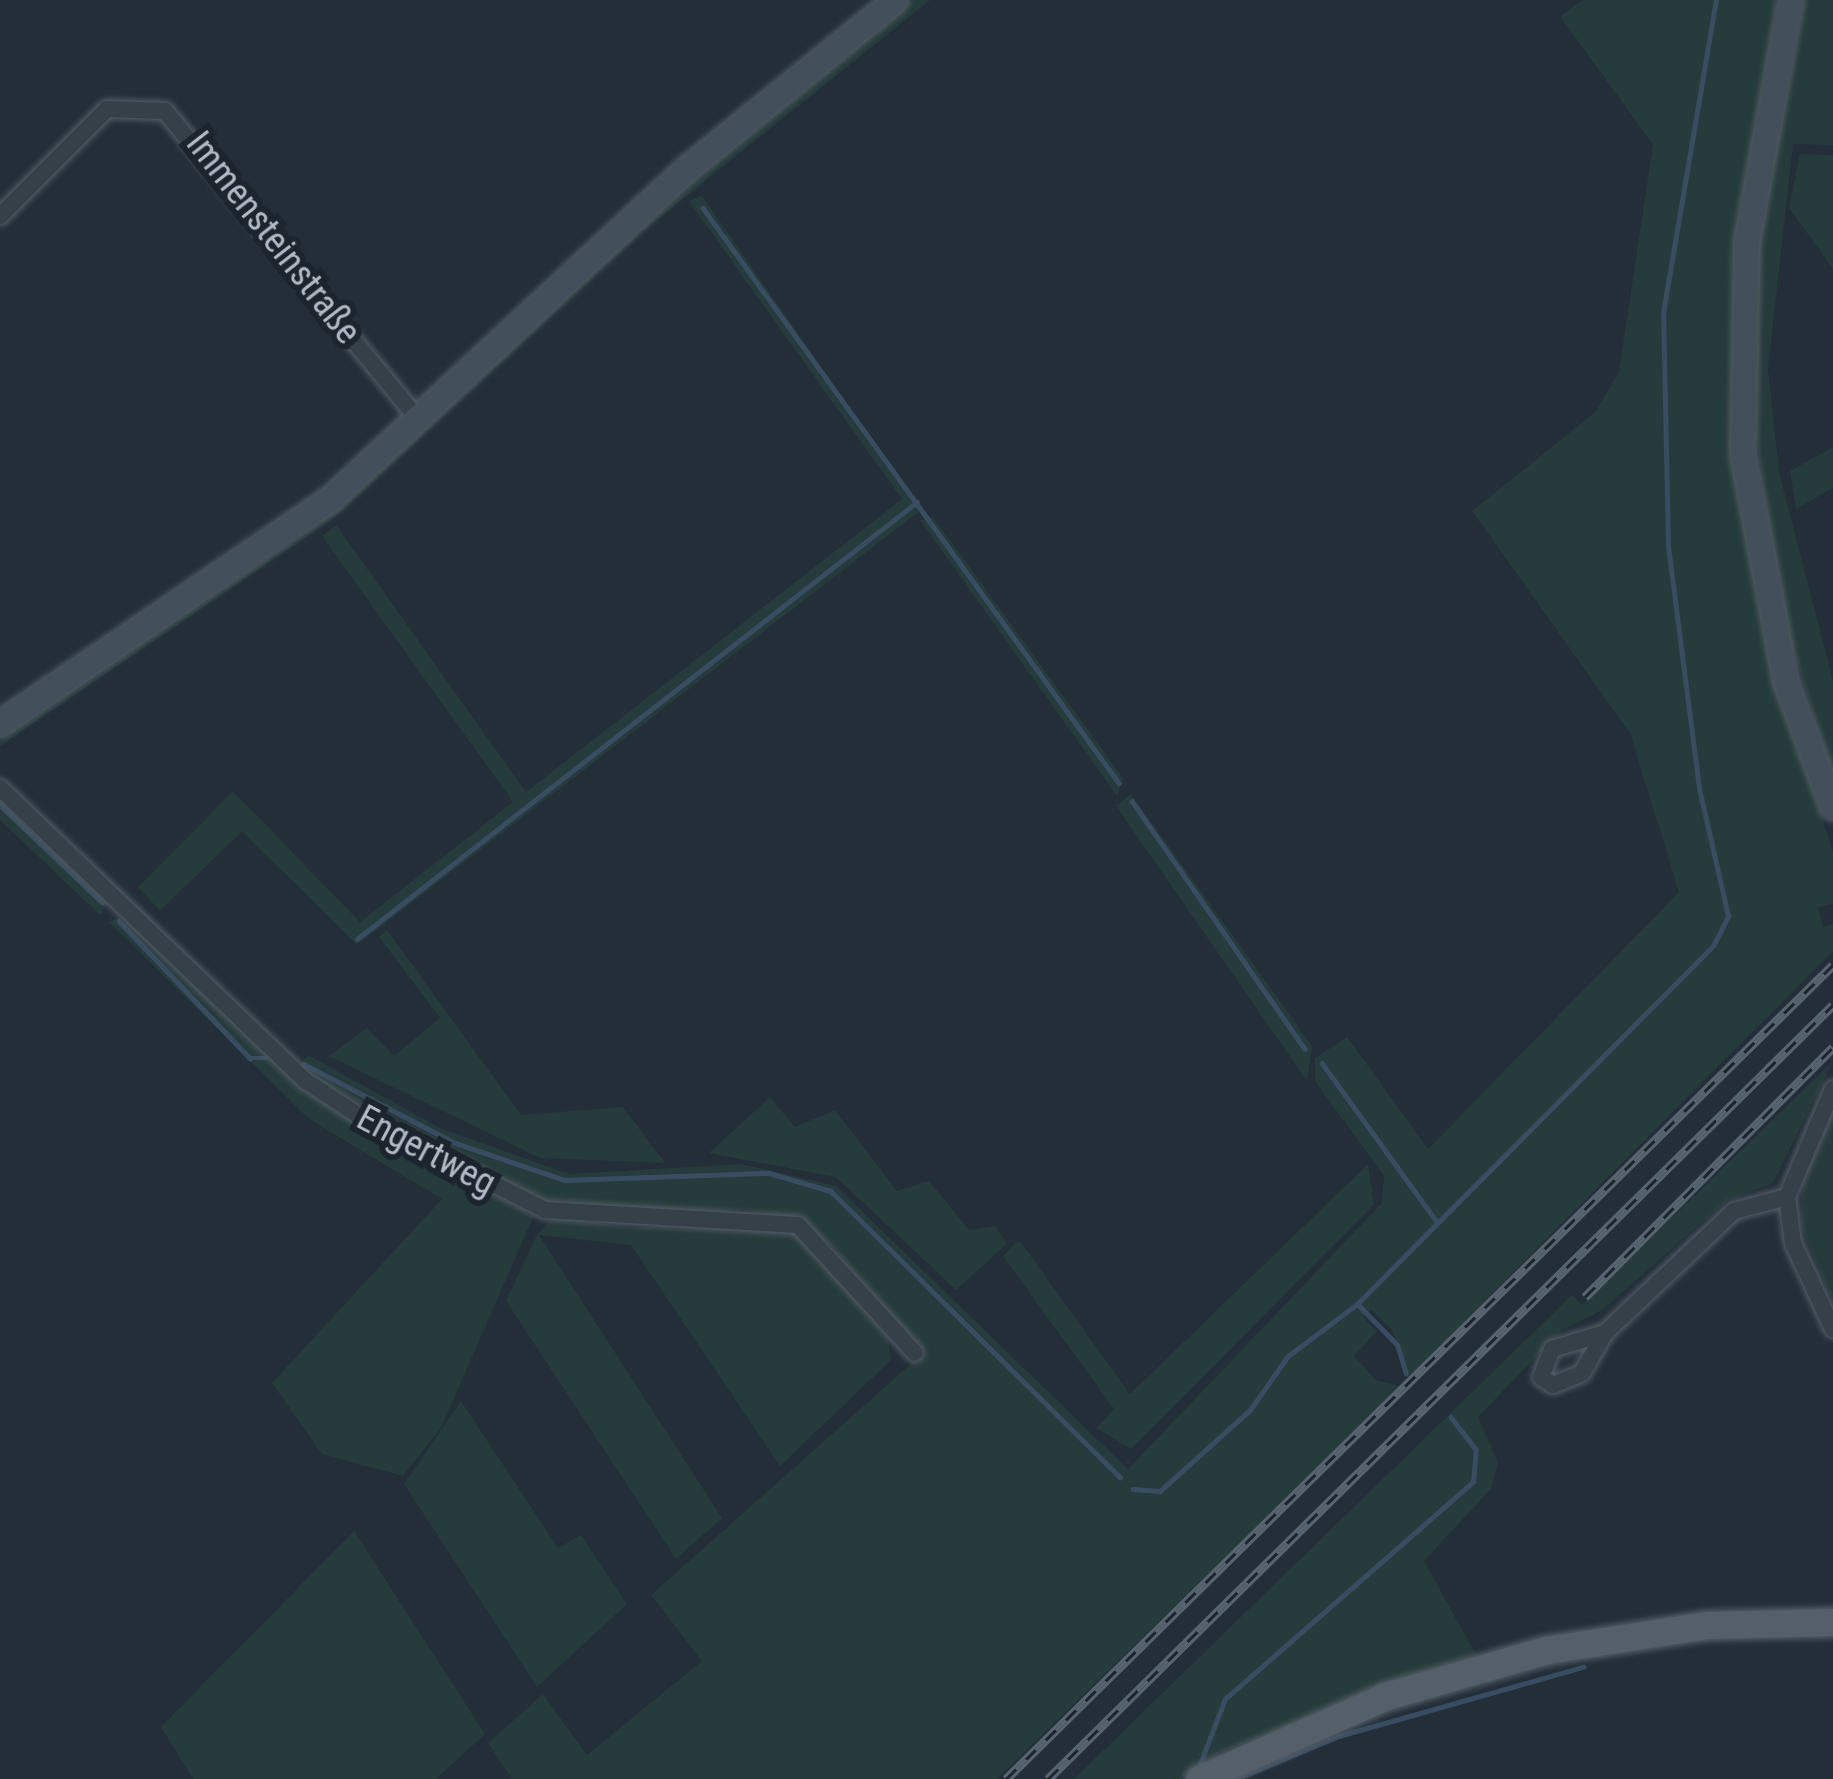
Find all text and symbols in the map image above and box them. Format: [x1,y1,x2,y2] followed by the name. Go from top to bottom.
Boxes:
[177,123,369,353] street label: Immensteinstraße
[349,1097,503,1205] street label: Engertweg

